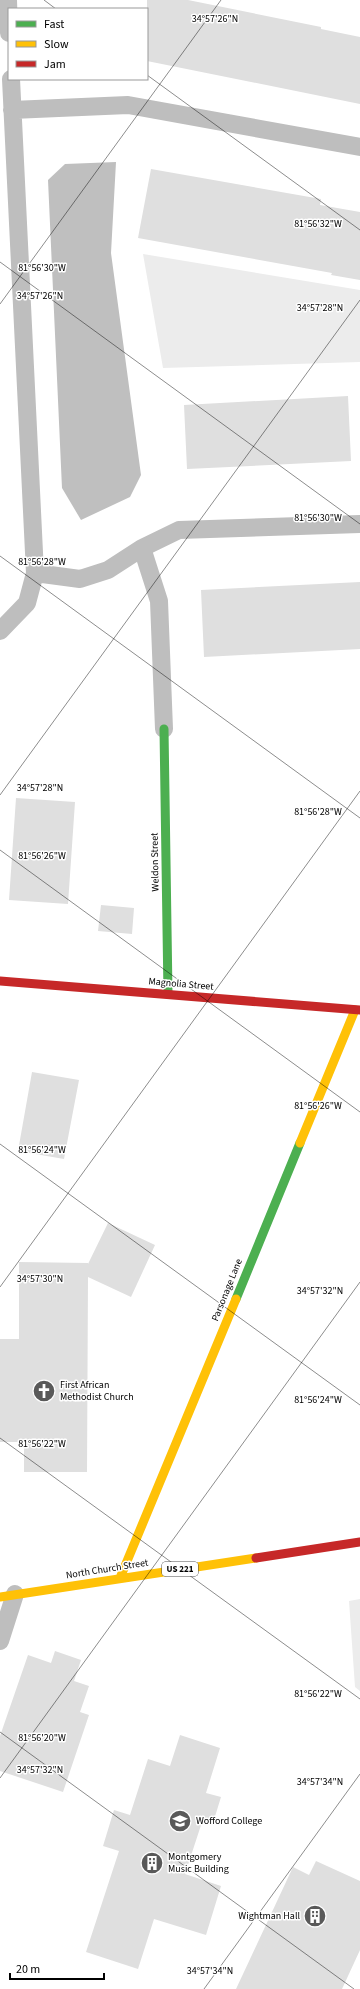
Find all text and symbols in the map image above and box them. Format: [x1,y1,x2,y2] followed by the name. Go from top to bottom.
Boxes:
[8,8,148,80] legend
[192,12,238,26] text: 34°57'26"N
[44,16,64,33] text: Fast
[44,36,69,53] text: Slow
[44,56,66,73] text: Jam
[294,217,342,231] text: 81°56'32"W
[18,261,66,275] text: 81°56'30"W
[17,289,63,303] text: 34°57'26"N
[297,301,343,315] text: 34°57'28"N
[294,511,342,525] text: 81°56'30"W
[18,555,66,569] text: 81°56'28"W
[17,781,63,795] text: 34°57'28"N
[294,805,342,819] text: 81°56'28"W
[147,832,163,892] street label: Weldon Street
[18,849,66,863] text: 81°56'26"W
[148,974,215,994] street label: Magnolia Street
[294,1099,342,1113] text: 81°56'26"W
[18,1143,66,1157] text: 81°56'24"W
[208,1257,246,1323] street label: Parsonage Lane
[17,1272,63,1286] text: 34°57'30"N
[297,1284,343,1298] text: 34°57'32"N
[31,1378,57,1404] church icon: First African Methodist Church
[60,1378,134,1404] place label: First African Methodist Church
[294,1393,342,1407] text: 81°56'24"W
[18,1437,66,1451] text: 81°56'22"W
[65,1555,150,1582] street label: North Church Street
[162,1562,198,1576] road number: US 221
[294,1687,342,1701] text: 81°56'22"W
[18,1731,66,1745] text: 81°56'20"W
[17,1763,63,1777] text: 34°57'32"N
[297,1775,343,1789] text: 34°57'34"N
[167,1808,193,1834] school or university icon: Wofford College
[196,1814,262,1828] place label: Wofford College
[139,1850,165,1876] building icon: Montgomery Music Building
[168,1850,229,1876] place label: Montgomery Music Building
[302,1903,328,1929] building icon: Wightman Hall
[238,1909,300,1923] place label: Wightman Hall
[10,1955,104,1981] scale bar
[16,1961,40,1978] text: 20 m
[187,1964,233,1978] text: 34°57'34"N

